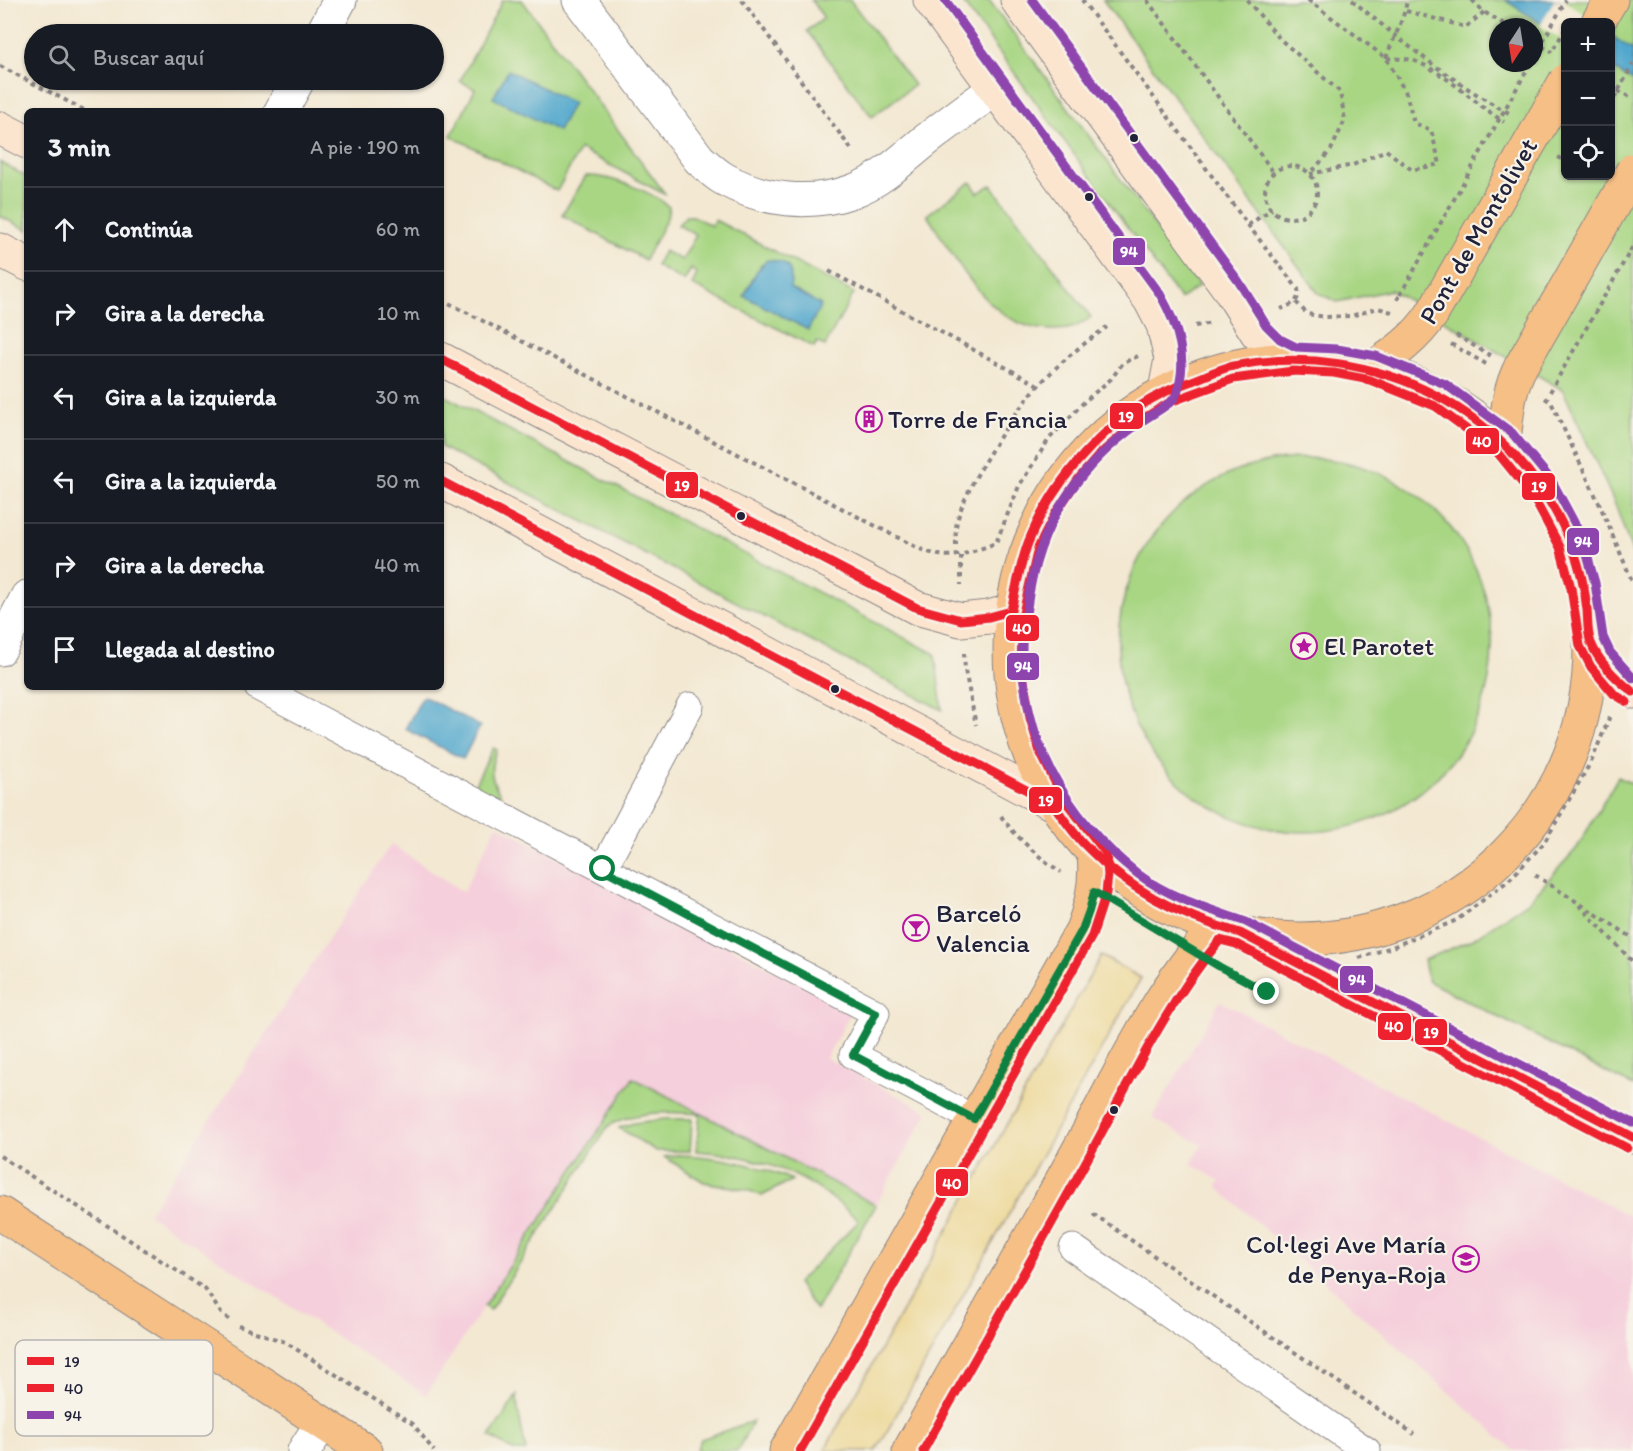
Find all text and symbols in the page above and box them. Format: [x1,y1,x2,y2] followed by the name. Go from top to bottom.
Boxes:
[1489,18,1543,72] north arrow
[1561,18,1615,180] map controls
[1561,18,1615,72] button: +
[24,24,444,90] search box
[45,41,78,74] icon: search
[93,44,204,71] text: Buscar aquí
[1561,72,1615,126] button: −
[1561,126,1615,180] button: locate
[48,131,110,163] text: 3 min
[1128,132,1140,144] unlabelled marker
[1412,132,1544,330] street label: Pont de Montolivet
[310,135,420,159] text: A pie · 190 m
[1083,191,1095,203] unlabelled marker
[48,213,81,246] icon: ahead
[105,216,193,243] text: Continúa
[376,217,420,241] text: 60 m
[1112,237,1146,266] line badge: 94
[1120,242,1138,261] text: 94
[48,297,81,330] icon: right
[105,300,264,327] text: Gira a la derecha
[377,301,420,325] text: 10 m
[48,381,81,414] icon: left
[105,384,276,411] text: Gira a la izquierda
[375,385,420,409] text: 30 m
[1109,402,1144,430] line badge: 19
[888,403,1068,435] place label: Torre de Francia
[854,404,884,434] building icon: Torre de Francia
[1118,407,1134,426] text: 19
[1465,427,1500,455] line badge: 40
[1472,432,1492,451] text: 40
[48,465,81,498] icon: left
[105,468,276,495] text: Gira a la izquierda
[376,469,420,493] text: 50 m
[665,471,699,499] line badge: 19
[1521,472,1556,501] line badge: 19
[674,476,690,495] text: 19
[1531,477,1547,496] text: 19
[735,510,747,522] unlabelled marker
[1566,527,1600,556] line badge: 94
[1574,532,1592,551] text: 94
[48,549,81,582] icon: right
[105,552,264,579] text: Gira a la derecha
[374,553,420,577] text: 40 m
[1005,614,1040,642] line badge: 40
[1012,619,1032,638] text: 40
[1324,630,1434,662] place label: El Parotet
[1289,631,1319,661] place icon: El Parotet
[48,633,81,666] icon: arrive
[105,636,275,663] text: Llegada al destino
[1006,652,1040,681] line badge: 94
[1014,657,1032,676] text: 94
[829,683,841,695] unlabelled marker
[1028,786,1063,814] line badge: 19
[1038,791,1054,810] text: 19
[589,855,615,881] route start
[936,897,1030,959] place label: Barceló Valencia
[901,913,931,943] bar icon: Barceló Valencia
[1339,965,1374,994] line badge: 94
[1348,970,1366,989] text: 94
[1253,978,1279,1004] route end
[1377,1012,1412,1041] line badge: 40
[1384,1017,1404,1036] text: 40
[1414,1018,1448,1046] line badge: 19
[1423,1023,1439,1042] text: 19
[1108,1104,1120,1116] unlabelled marker
[935,1168,969,1197] line badge: 40
[942,1174,962,1193] text: 40
[1246,1228,1446,1290] place label: Col·legi Ave María de Penya-Roja
[1451,1244,1481,1274] school or university icon: Col·legi Ave María de Penya-Roja
[15,1340,213,1436] legend
[64,1352,80,1371] text: 19
[64,1379,83,1398] text: 40
[64,1406,82,1425] text: 94

